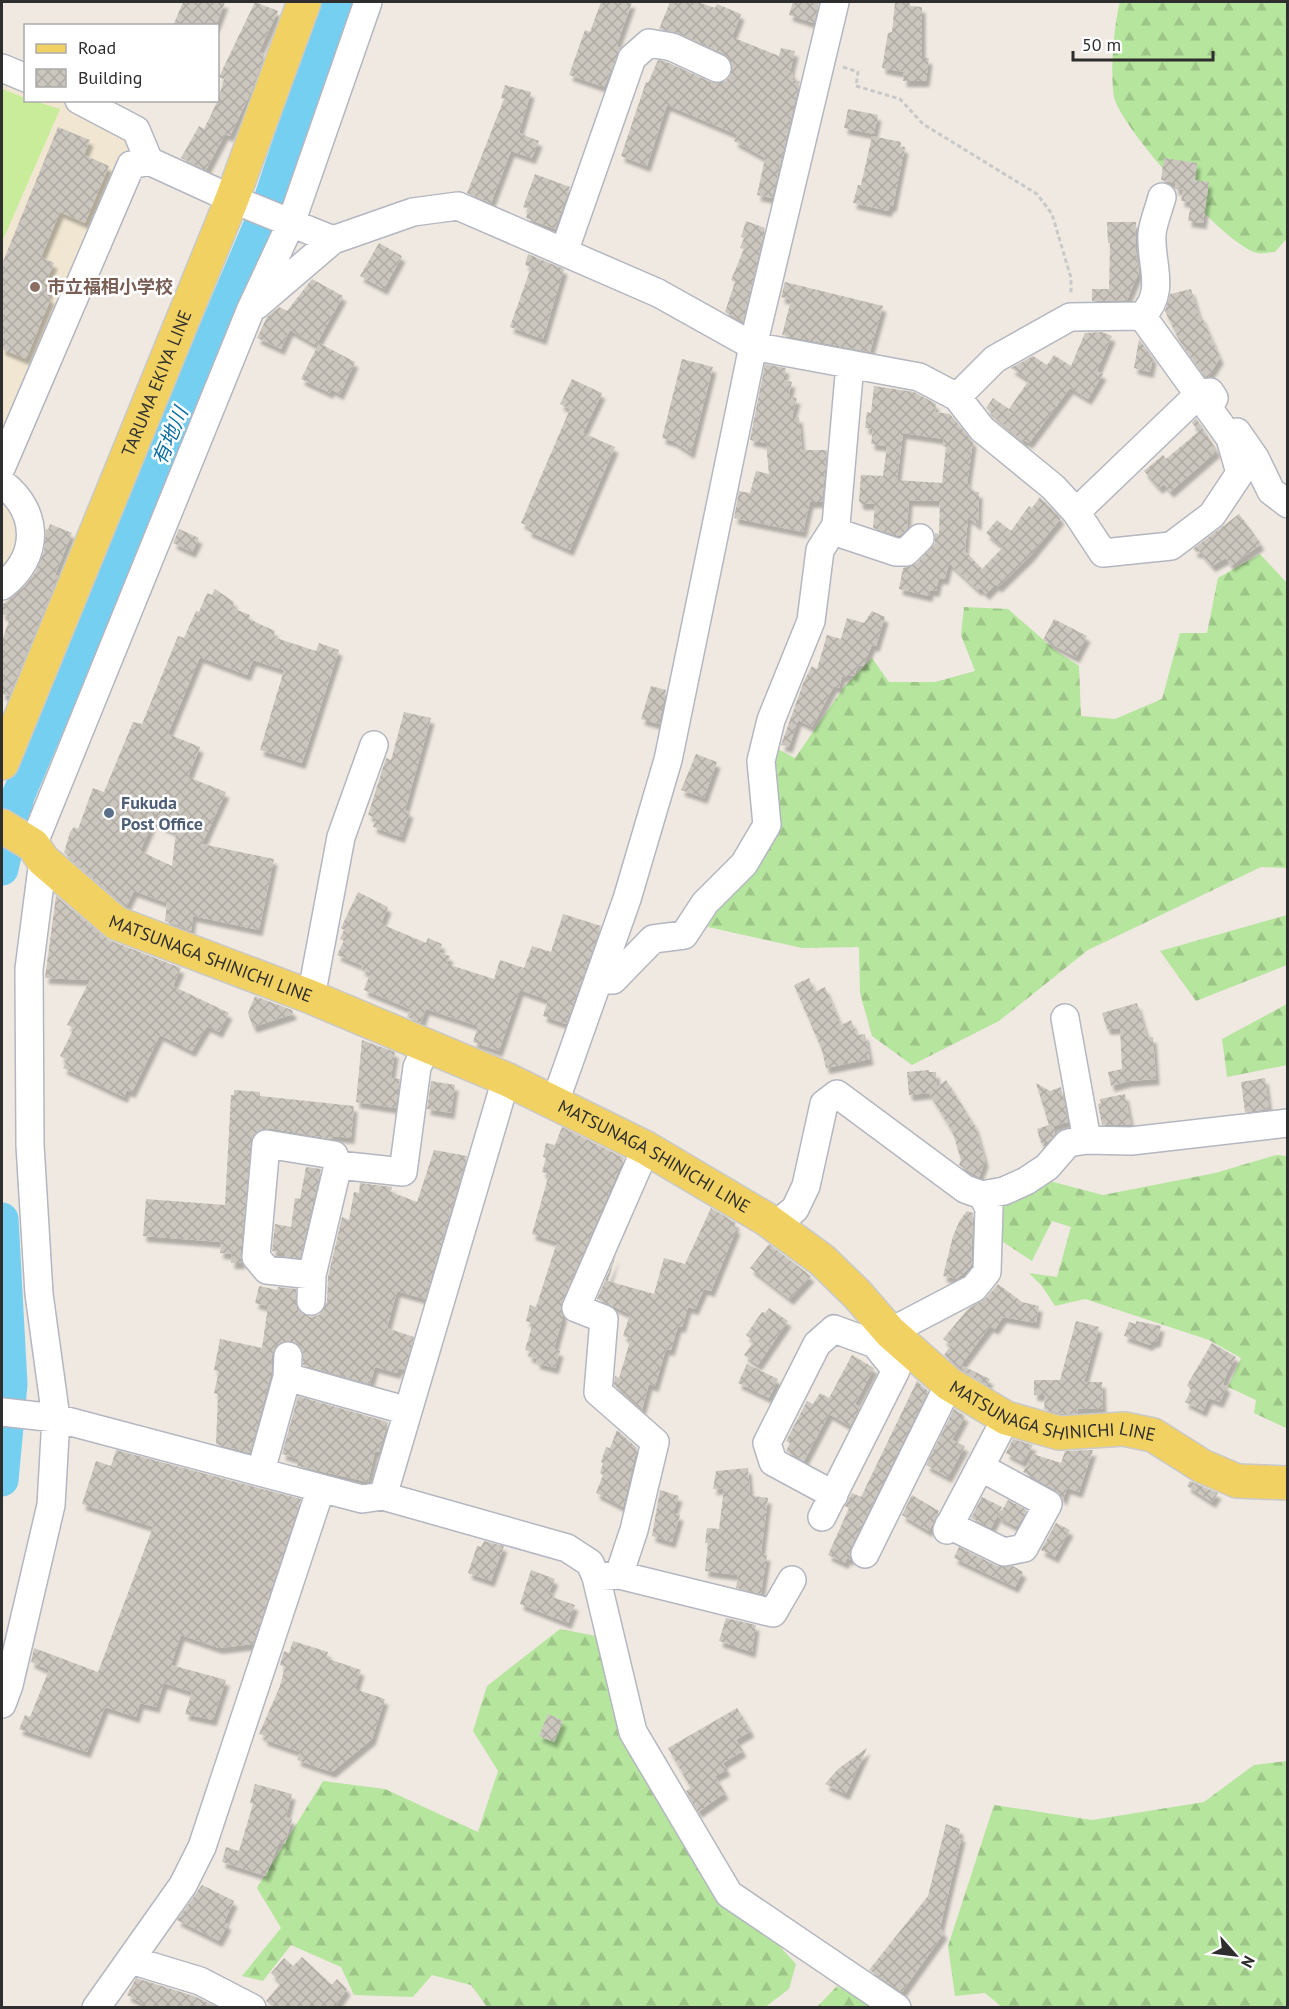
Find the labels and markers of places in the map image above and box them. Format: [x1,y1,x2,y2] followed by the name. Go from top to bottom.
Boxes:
[47,275,173,298] place label: 市立福相小学校
[28,280,42,294] marker: 市立福相小学校
[121,791,203,835] place label: Fukuda Post Office
[102,806,116,820] marker: Fukuda Post Office

